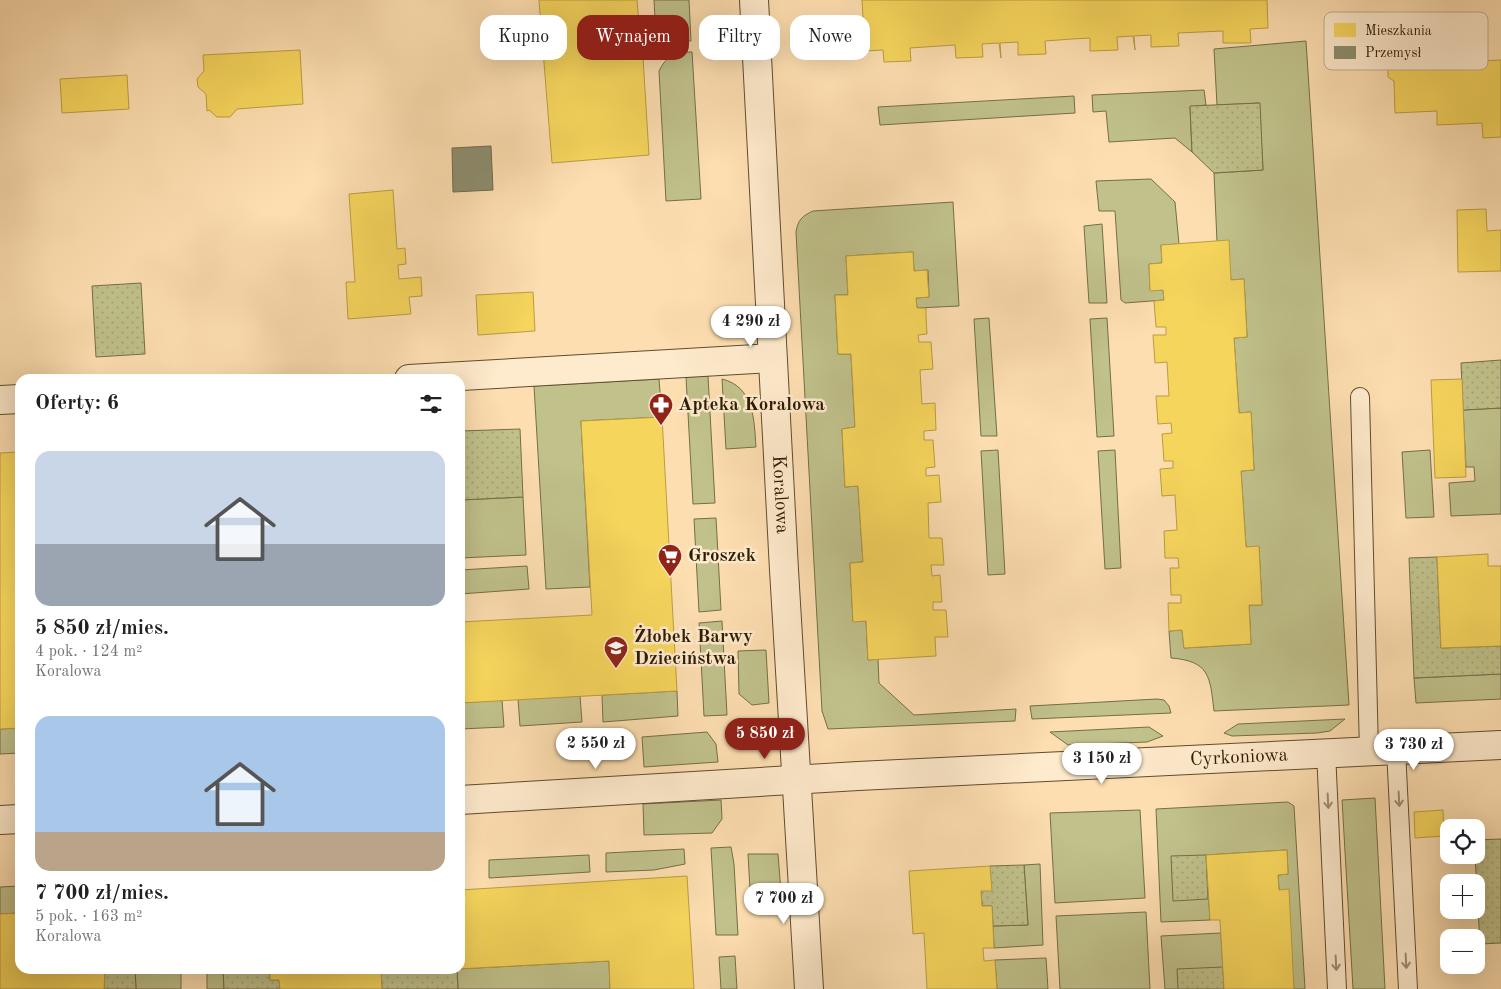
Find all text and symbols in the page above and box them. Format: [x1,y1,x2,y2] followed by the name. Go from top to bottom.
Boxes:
[1324,12,1488,70] legend
[480,15,567,60] chip: Kupno
[577,15,689,60] chip: Wynajem
[699,15,780,60] chip: Filtry
[790,15,870,60] chip: Nowe
[1365,24,1432,38] text: Mieszkania
[1365,46,1421,60] text: Przemysł
[699,306,803,348] pin: 4 290 zł
[722,314,780,330] text: 4 290 zł
[417,390,445,418] icon: filters
[648,392,674,426] pharmacy icon: Apteka Koralowa
[35,393,119,414] text: Oferty: 6
[678,396,825,415] place label: Apteka Koralowa
[768,454,792,535] street label: Koralowa
[195,484,285,574] icon: home
[657,543,683,577] supermarket icon: Groszek
[688,547,756,566] place label: Groszek
[35,618,169,639] text: 5 850 zł/mies.
[634,625,753,669] place label: Żłobek Barwy Dzieciństwa
[603,635,629,669] school or university icon: Żłobek Barwy Dzieciństwa
[35,644,142,660] text: 4 pok. · 124 m²
[35,664,101,680] text: Koralowa
[713,718,817,760] pin: 5 850 zł
[736,726,794,742] text: 5 850 zł
[544,728,648,770] pin: 2 550 zł
[1362,728,1466,771] pin: 3 730 zł
[567,736,625,752] text: 2 550 zł
[1385,737,1443,753] text: 3 730 zł
[1050,742,1154,785] pin: 3 150 zł
[1189,746,1289,769] street label: Cyrkoniowa
[195,749,285,839] icon: home
[1073,751,1131,767] text: 3 150 zł
[1394,791,1403,807] one-way arrow
[1324,793,1333,809] one-way arrow
[1440,819,1485,974] map controls
[1440,819,1485,864] button: locate
[1440,874,1485,919] button: +
[732,882,836,925] pin: 7 700 zł
[35,883,169,904] text: 7 700 zł/mies.
[755,891,813,907] text: 7 700 zł
[35,909,142,925] text: 5 pok. · 163 m²
[35,929,101,945] text: Koralowa
[1440,929,1485,974] button: −
[1402,953,1411,969] one-way arrow
[1331,955,1340,971] one-way arrow

